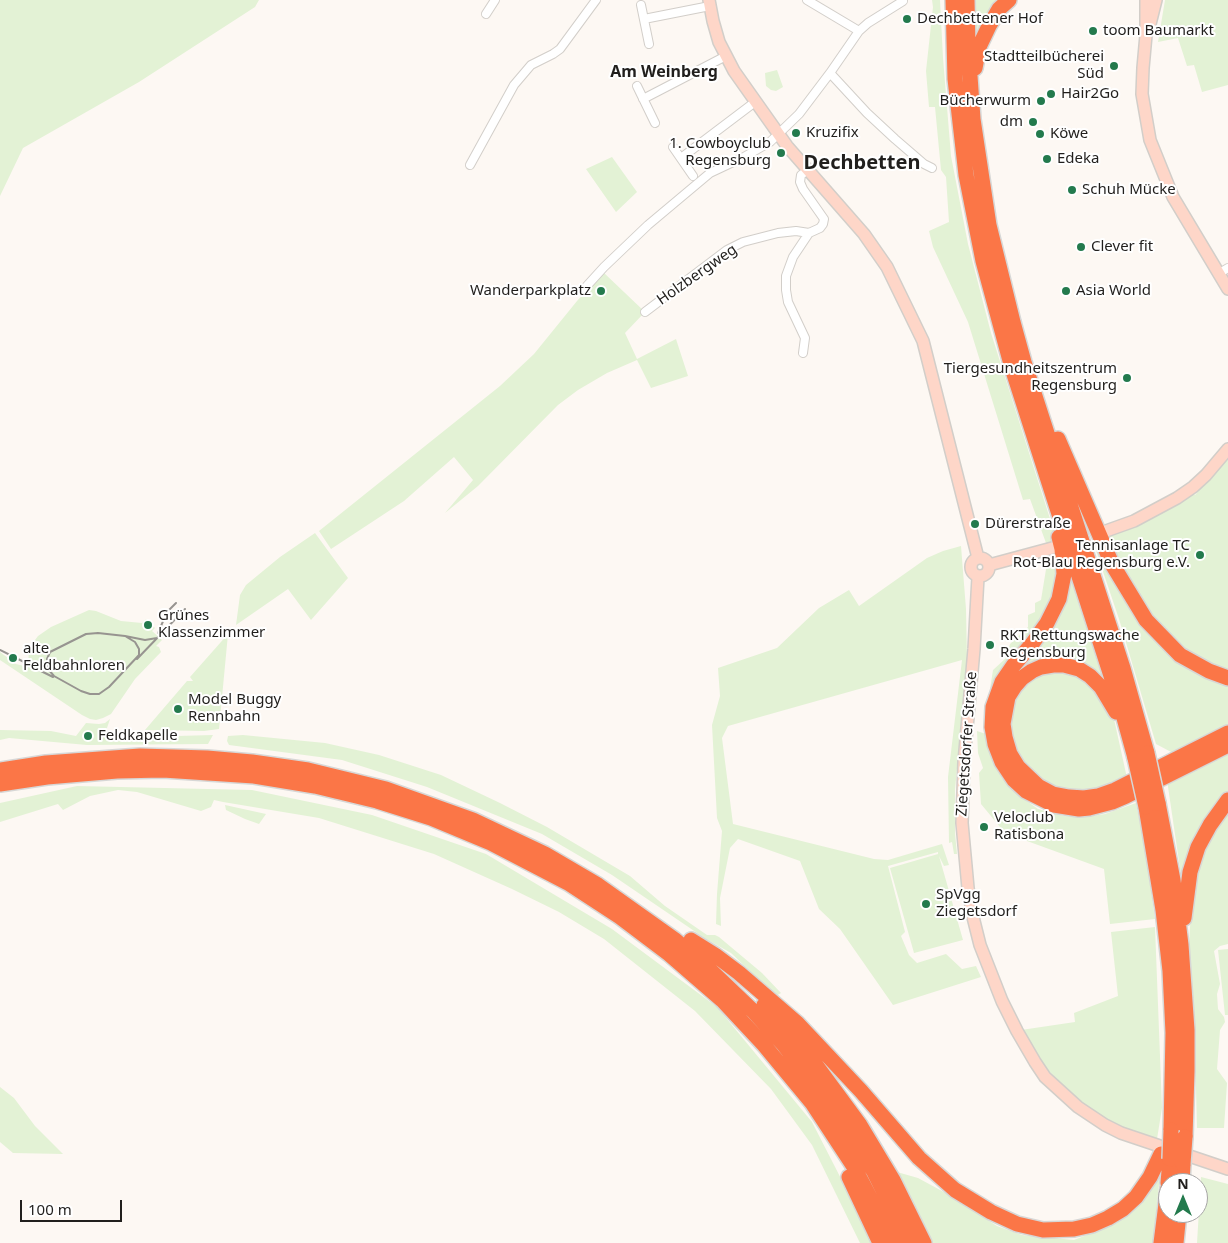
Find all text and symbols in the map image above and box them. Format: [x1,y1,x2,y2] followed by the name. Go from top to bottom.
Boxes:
[917,10,1043,28] place label: Dechbettener Hof
[901,13,913,25] marker: Dechbettener Hof
[1103,22,1214,40] place label: toom Baumarkt
[1087,25,1099,37] marker: toom Baumarkt
[984,48,1104,83] place label: Stadtteilbücherei Süd
[1108,60,1120,72] marker: Stadtteilbücherei Süd
[610,62,718,82] district label: Am Weinberg
[1061,85,1119,103] place label: Hair2Go
[1045,88,1057,100] marker: Hair2Go
[940,92,1031,110] place label: Bücherwurm
[1035,95,1047,107] marker: Bücherwurm
[1000,113,1023,131] place label: dm
[1027,116,1039,128] marker: dm
[806,124,859,142] place label: Kruzifix
[1050,125,1088,143] place label: Köwe
[790,127,802,139] marker: Kruzifix
[1034,128,1046,140] marker: Köwe
[669,135,771,170] place label: 1. Cowboyclub Regensburg
[775,147,787,159] marker: 1. Cowboyclub Regensburg
[1057,150,1099,168] place label: Edeka
[804,151,920,175] district label: Dechbetten
[1041,153,1053,165] marker: Edeka
[1082,181,1176,199] place label: Schuh Mücke
[1066,184,1078,196] marker: Schuh Mücke
[1091,238,1153,256] place label: Clever fit
[654,241,740,309] street label: Holzbergweg
[1075,241,1087,253] marker: Clever fit
[470,282,591,300] place label: Wanderparkplatz
[1076,282,1151,300] place label: Asia World
[595,285,607,297] marker: Wanderparkplatz
[1060,285,1072,297] marker: Asia World
[944,360,1117,395] place label: Tiergesundheitszentrum Regensburg
[1121,372,1133,384] marker: Tiergesundheitszentrum Regensburg
[985,515,1071,533] place label: Dürerstraße
[969,518,981,530] marker: Dürerstraße
[1013,537,1190,572] place label: Tennisanlage TC Rot-Blau Regensburg e.V.
[1194,549,1206,561] marker: Tennisanlage TC Rot-Blau Regensburg e.V.
[158,607,265,642] place label: Grünes Klassenzimmer
[142,619,154,631] marker: Grünes Klassenzimmer
[1000,627,1140,662] place label: RKT Rettungswache Regensburg
[984,639,996,651] marker: RKT Rettungswache Regensburg
[23,640,125,675] place label: alte Feldbahnloren
[7,652,19,664] marker: alte Feldbahnloren
[953,671,981,817] street label: Ziegetsdorfer Straße
[188,691,281,726] place label: Model Buggy Rennbahn
[172,703,184,715] marker: Model Buggy Rennbahn
[98,727,178,745] place label: Feldkapelle
[82,730,94,742] marker: Feldkapelle
[994,809,1064,844] place label: Veloclub Ratisbona
[978,821,990,833] marker: Veloclub Ratisbona
[936,886,1017,921] place label: SpVgg Ziegetsdorf
[920,898,932,910] marker: SpVgg Ziegetsdorf
[1158,1173,1208,1223] north arrow
[1177,1174,1189,1193] text: N
[22,1190,125,1222] scale bar
[28,1199,72,1219] text: 100 m

